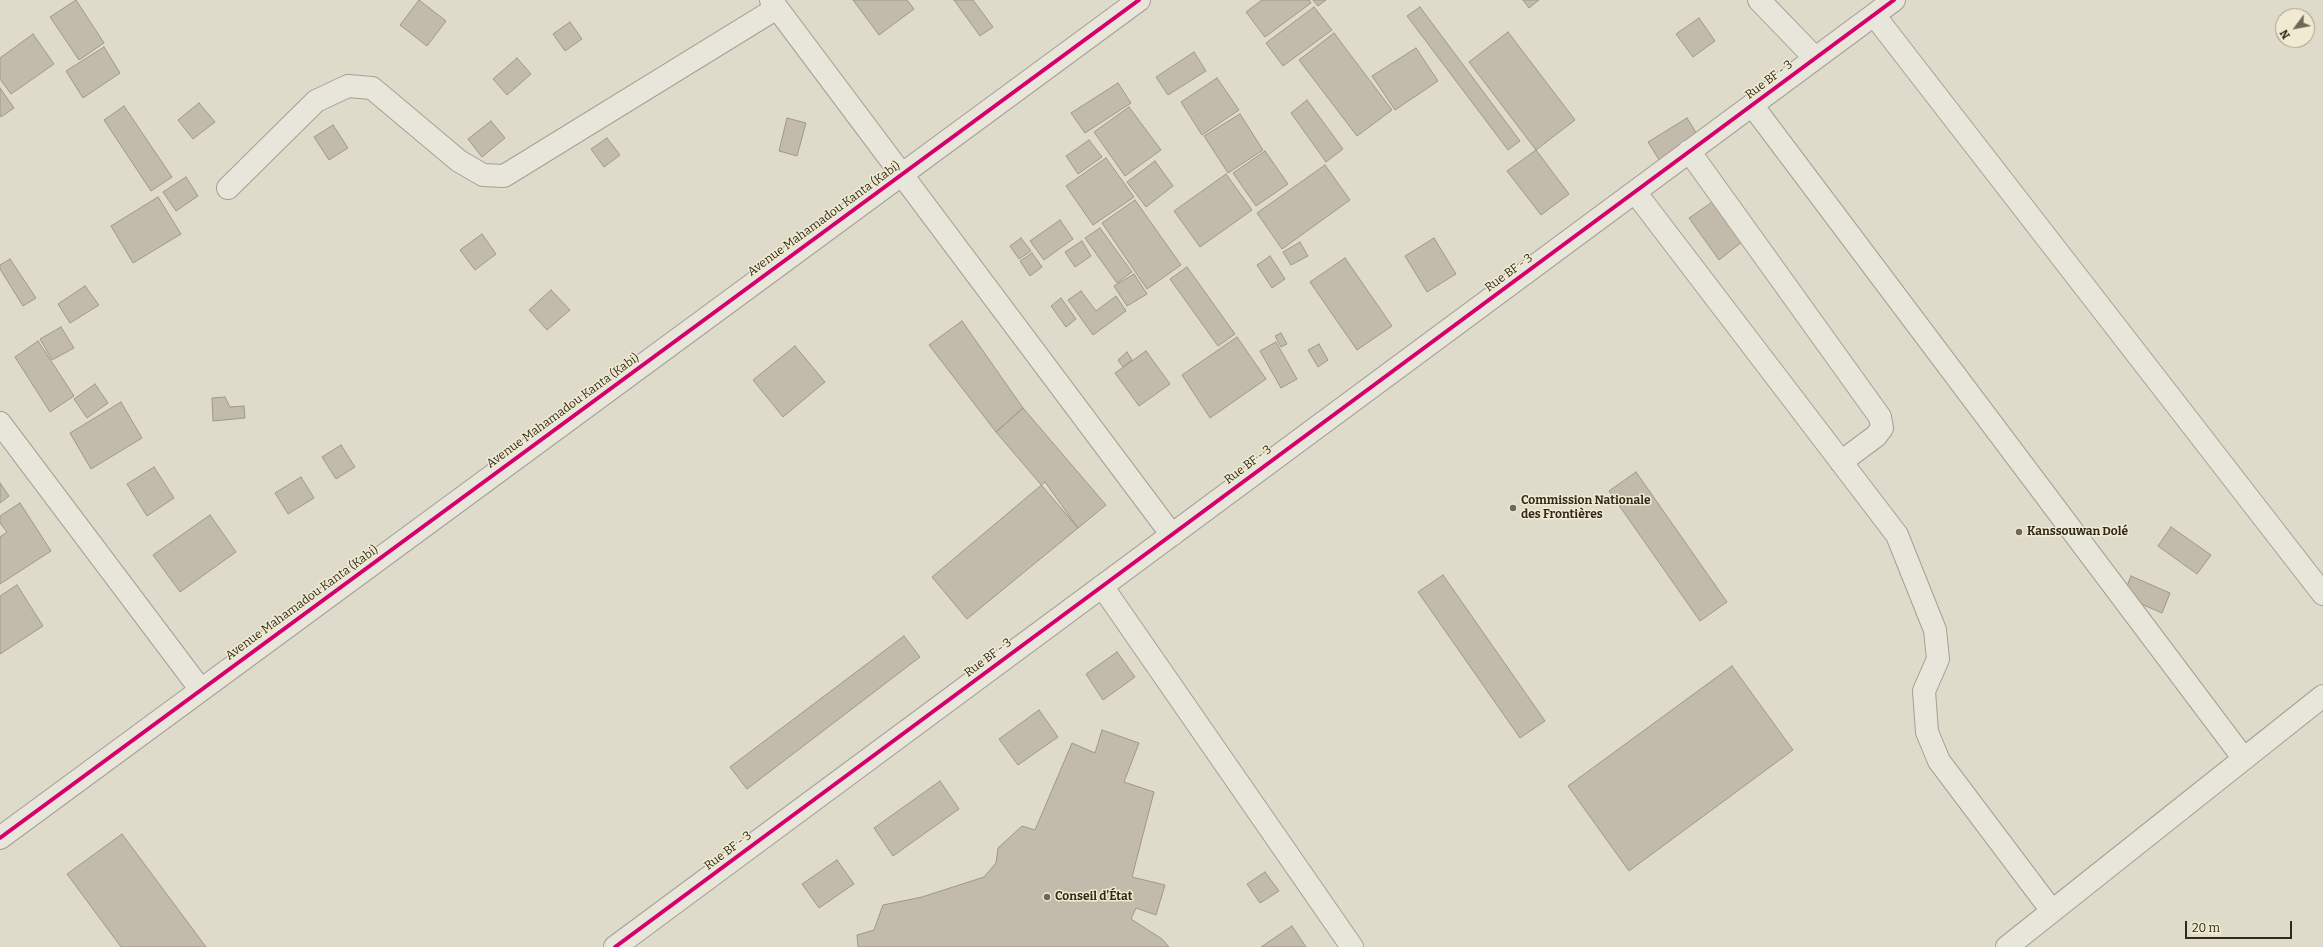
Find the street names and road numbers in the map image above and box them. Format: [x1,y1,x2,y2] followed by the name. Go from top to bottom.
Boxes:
[1743,58,1795,102] street label: Rue BF - 3
[745,159,903,279] street label: Avenue Mahamadou Kanta (Kabi)
[1482,251,1536,295] street label: Rue BF - 3
[484,351,642,471] street label: Avenue Mahamadou Kanta (Kabi)
[1222,443,1274,487] street label: Rue BF - 3
[223,543,381,663] street label: Avenue Mahamadou Kanta (Kabi)
[962,636,1014,680] street label: Rue BF - 3
[702,829,754,873] street label: Rue BF - 3

